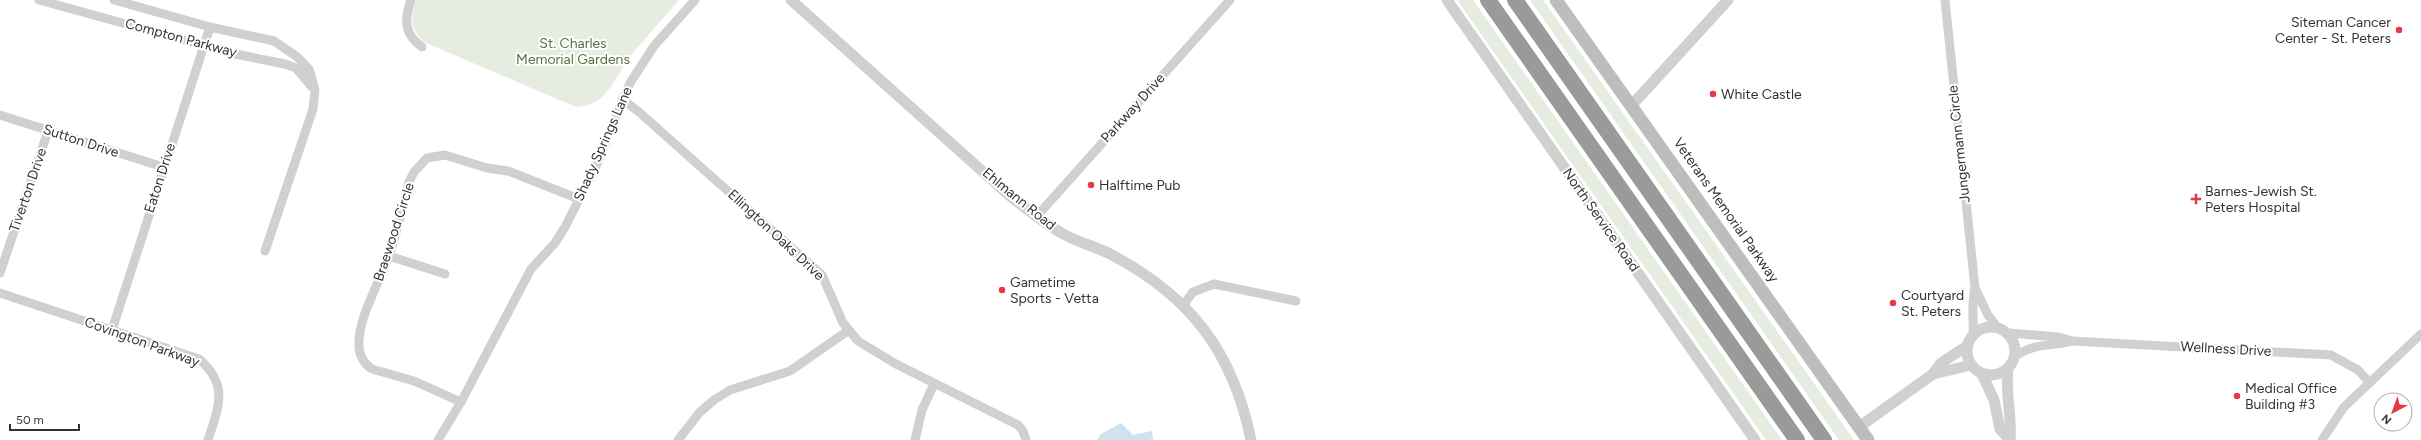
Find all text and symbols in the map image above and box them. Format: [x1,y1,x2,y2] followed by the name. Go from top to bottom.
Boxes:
[2275,14,2391,47] place label: Siteman Cancer Center - St. Peters
[123,15,239,61] street label: Compton Parkway
[2394,25,2404,35] marker: Siteman Cancer Center - St. Peters
[516,35,630,68] park label: St. Charles Memorial Gardens
[1097,69,1169,146] street label: Parkway Drive
[570,84,636,204] street label: Shady Springs Lane
[1944,84,1974,204] street label: Jungermann Circle
[1721,86,1802,103] place label: White Castle
[1708,89,1718,99] marker: White Castle
[41,121,121,161] street label: Sutton Drive
[1670,135,1783,286] street label: Veterans Memorial Parkway
[141,141,179,215] street label: Eaton Drive
[6,146,50,234] street label: Tiverton Drive
[979,164,1059,234] street label: Ehlmann Road
[1559,165,1643,275] street label: North Service Road
[1099,177,1181,194] place label: Halftime Pub
[370,180,418,284] street label: Braewood Circle
[1086,180,1096,190] marker: Halftime Pub
[2205,183,2317,216] place label: Barnes-Jewish St. Peters Hospital
[724,186,828,284] street label: Ellington Oaks Drive
[2190,193,2202,205] marker: Barnes-Jewish St. Peters Hospital
[1010,274,1099,307] place label: Gametime Sports - Vetta
[997,285,1007,295] marker: Gametime Sports - Vetta
[1901,287,1964,320] place label: Courtyard St. Peters
[1888,298,1898,308] marker: Courtyard St. Peters
[82,313,202,371] street label: Covington Parkway
[2180,338,2272,360] street label: Wellness Drive
[2245,380,2337,413] place label: Medical Office Building #3
[2232,391,2242,401] marker: Medical Office Building #3
[2373,392,2413,432] north arrow
[10,406,79,432] scale bar
[2379,411,2394,427] text: N
[16,413,44,427] text: 50 m

